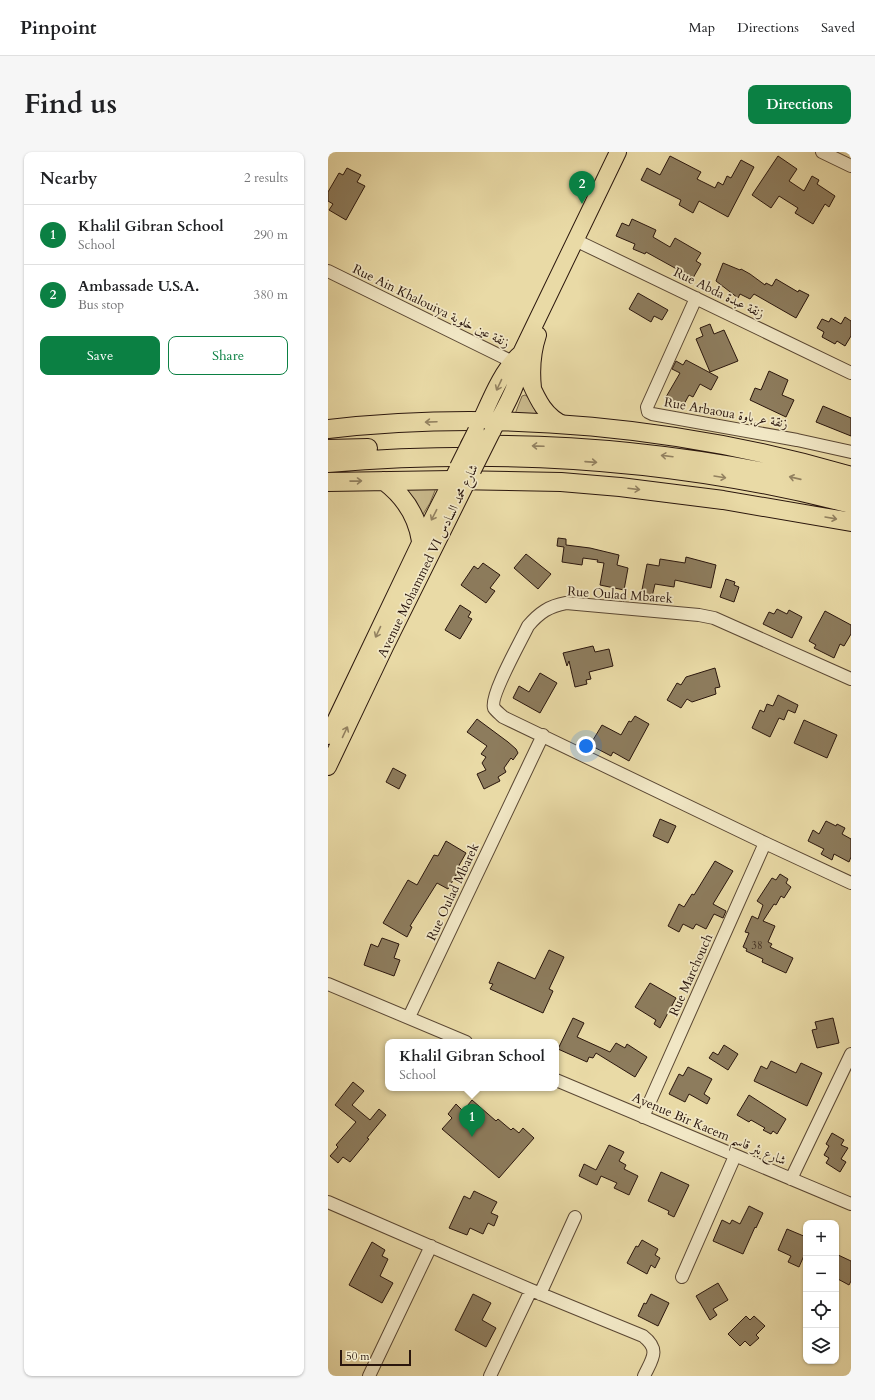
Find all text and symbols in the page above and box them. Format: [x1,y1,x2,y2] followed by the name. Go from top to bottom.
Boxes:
[20,15,97,41] text: Pinpoint
[689,18,715,37] text: Map
[737,18,799,37] text: Directions
[821,18,855,37] text: Saved
[24,85,117,123] text: Find us
[748,85,851,124] button: Directions
[40,167,97,190] text: Nearby
[244,169,288,187] text: 2 results
[569,171,595,204] pin: 2
[78,216,224,236] text: Khalil Gibran School
[50,226,56,244] text: 1
[254,226,288,244] text: 290 m
[78,236,115,254] text: School
[349,260,513,352] street label: Rue Ain Khalouiya زنقة عين خلوية
[671,263,767,323] street label: Rue Abda زنقة عبدة
[78,276,199,296] text: Ambassade U.S.A.
[50,286,56,304] text: 2
[254,286,288,304] text: 380 m
[78,296,124,314] text: Bus stop
[40,336,160,375] button: Save
[168,336,288,375] button: Share
[495,378,502,390] one-way arrow
[663,393,789,433] street label: Rue Arbaoua زنقة عرباوة
[425,418,438,426] one-way arrow
[532,442,545,449] one-way arrow
[661,452,674,460] one-way arrow
[584,458,597,465] one-way arrow
[373,461,485,661] street label: Avenue Mohammed VI شارع محمد السادس
[713,473,726,481] one-way arrow
[789,473,802,481] one-way arrow
[349,478,362,485] one-way arrow
[627,485,640,493] one-way arrow
[430,509,438,521] one-way arrow
[824,515,837,523] one-way arrow
[567,582,673,608] street label: Rue Oulad Mbarek
[374,626,381,638] one-way arrow
[342,726,349,738] one-way arrow
[576,736,596,756] your location
[423,840,484,944] street label: Rue Oulad Mbarek
[665,931,717,1019] street label: Rue Marchouch
[751,938,763,953] house number: 38
[385,1039,559,1091] popup
[399,1046,545,1066] text: Khalil Gibran School
[399,1066,436,1084] text: School
[628,1088,789,1173] street label: Avenue Bir Kacem شارع بئر قاسم
[459,1104,485,1137] pin: 1
[803,1220,839,1364] map controls
[803,1220,839,1256] button: +
[803,1256,839,1292] button: −
[803,1292,839,1328] button: locate
[803,1328,839,1364] button: layers
[340,1348,411,1367] scale bar
[346,1349,370,1364] text: 50 m

